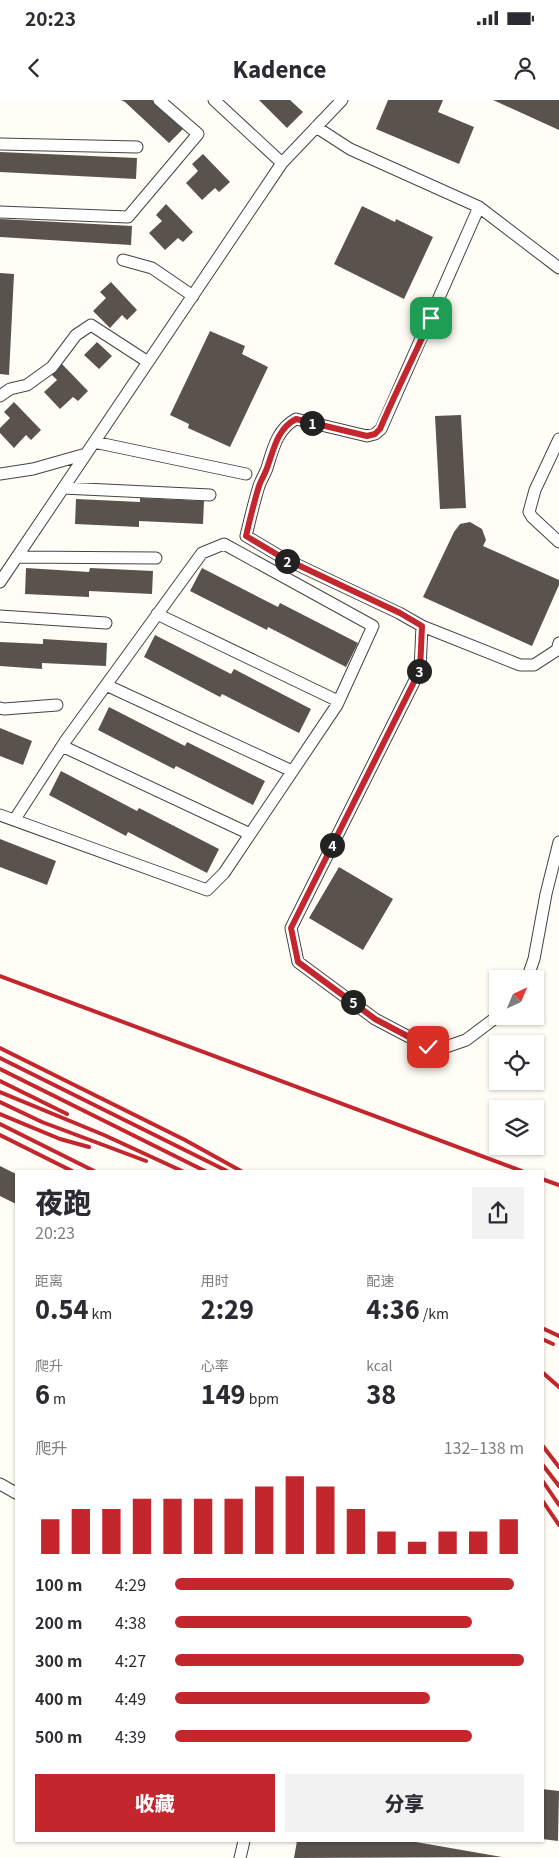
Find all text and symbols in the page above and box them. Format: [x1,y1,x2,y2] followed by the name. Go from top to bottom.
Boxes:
[25,4,76,31] text: 20:23
[233,52,326,84] text: Kadence
[20,54,48,82] icon: back
[511,54,539,82] icon: person
[410,297,452,339] pin
[417,304,445,332] icon: arrive
[300,410,324,436] pin: 1
[308,413,317,433] text: 1
[274,548,300,574] pin: 2
[283,551,292,571] text: 2
[406,658,432,684] pin: 3
[415,661,424,681] text: 3
[320,832,344,858] pin: 4
[328,835,337,855] text: 4
[489,970,544,1025] north arrow
[489,970,544,1155] map controls
[340,990,366,1014] pin: 5
[349,992,358,1012] text: 5
[407,1026,449,1068] pin
[414,1033,442,1061] icon: check
[489,1035,544,1090] button: locate
[489,1100,544,1155] button: layers
[35,1181,91,1221] text: 夜跑
[472,1187,524,1239] button: share
[35,1220,75,1244] text: 20:23
[35,1270,63,1290] text: 距离
[201,1270,229,1290] text: 用时
[366,1270,394,1290] text: 配速
[35,1290,88,1326] text: 0.54
[201,1290,254,1326] text: 2:29
[366,1290,420,1326] text: 4:36
[88,1303,112,1323] text: km
[420,1303,449,1323] text: /km
[35,1355,63,1375] text: 爬升
[201,1355,229,1375] text: 心率
[366,1355,393,1375] text: kcal
[35,1375,50,1411] text: 6
[201,1375,246,1411] text: 149
[366,1375,396,1411] text: 38
[50,1388,66,1408] text: m
[246,1388,279,1408] text: bpm
[35,1435,67,1459] text: 爬升
[444,1435,524,1459] text: 132–138 m
[35,1572,82,1596] text: 100 m
[115,1572,146,1596] text: 4:29
[35,1610,82,1634] text: 200 m
[115,1610,146,1634] text: 4:38
[35,1648,82,1672] text: 300 m
[115,1648,146,1672] text: 4:27
[35,1686,82,1710] text: 400 m
[115,1686,146,1710] text: 4:49
[35,1724,82,1748] text: 500 m
[115,1724,146,1748] text: 4:39
[35,1774,275,1832] button: 收藏
[285,1774,524,1832] button: 分享

